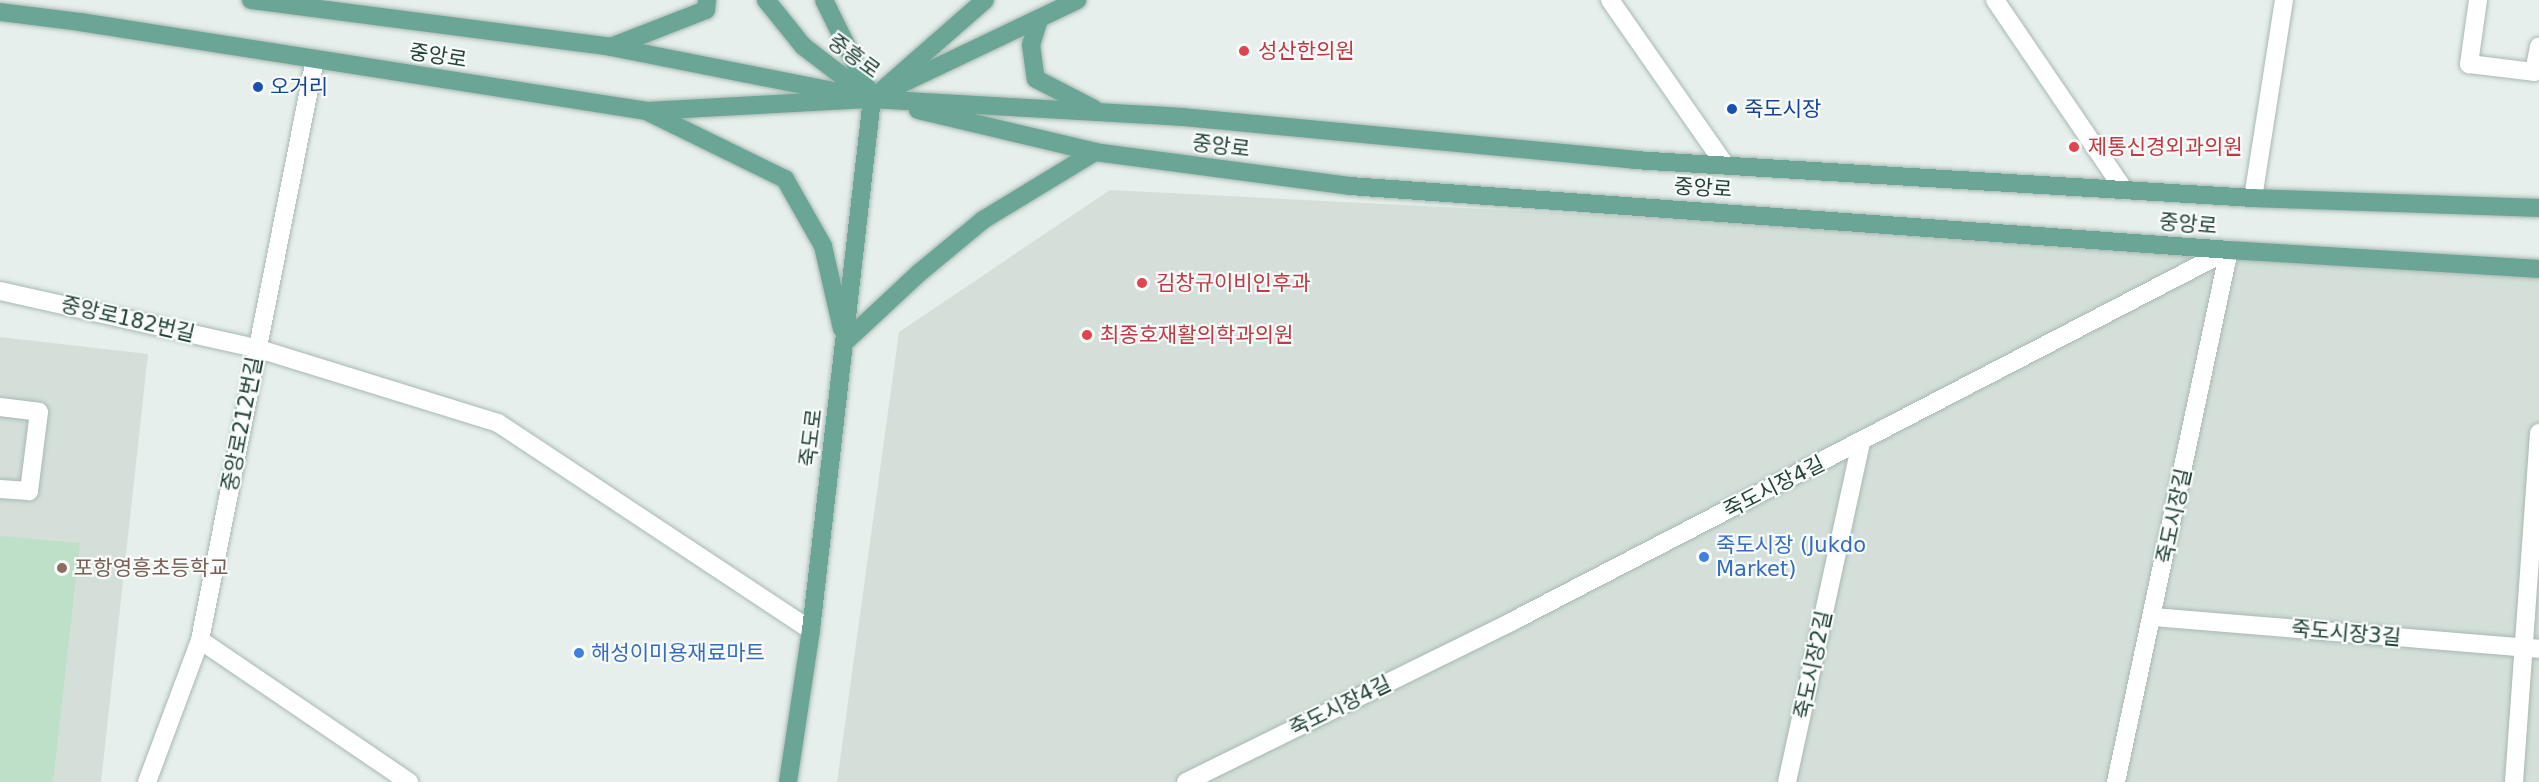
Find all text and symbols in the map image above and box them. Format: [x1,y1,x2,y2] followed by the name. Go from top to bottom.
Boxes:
[823,29,885,83] street label: 중흥로
[1258,38,1355,64] place label: 성산한의원
[407,39,469,73] street label: 중앙로
[1235,42,1253,60] marker: 성산한의원
[270,74,328,100] place label: 오거리
[251,80,265,94] marker: 오거리
[1744,96,1821,122] place label: 죽도시장
[1725,102,1739,116] marker: 죽도시장
[1191,130,1251,162] street label: 중앙로
[2088,134,2243,160] place label: 제통신경외과의원
[2065,138,2083,156] marker: 제통신경외과의원
[1673,173,1733,203] street label: 중앙로
[2158,209,2218,239] street label: 중앙로
[1156,270,1311,296] place label: 김창규이비인후과
[1133,274,1151,292] marker: 김창규이비인후과
[59,291,197,347] street label: 중앙로182번길
[1100,322,1293,348] place label: 최종호재활의학과의원
[1078,326,1096,344] marker: 최종호재활의학과의원
[217,355,267,493] street label: 중앙로212번길
[795,408,827,468] street label: 죽도로
[1719,451,1829,523] street label: 죽도시장4길
[2152,466,2196,566] street label: 죽도시장길
[1716,532,1866,582] place label: 죽도시장 (Jukdo Market)
[1697,550,1711,564] marker: 죽도시장 (Jukdo Market)
[74,555,229,581] place label: 포항영흥초등학교
[55,561,69,575] marker: 포항영흥초등학교
[1789,609,1837,721] street label: 죽도시장2길
[2290,616,2402,650] street label: 죽도시장3길
[591,640,765,666] place label: 해성이미용재료마트
[572,646,586,660] marker: 해성이미용재료마트
[1285,671,1395,741] street label: 죽도시장4길

